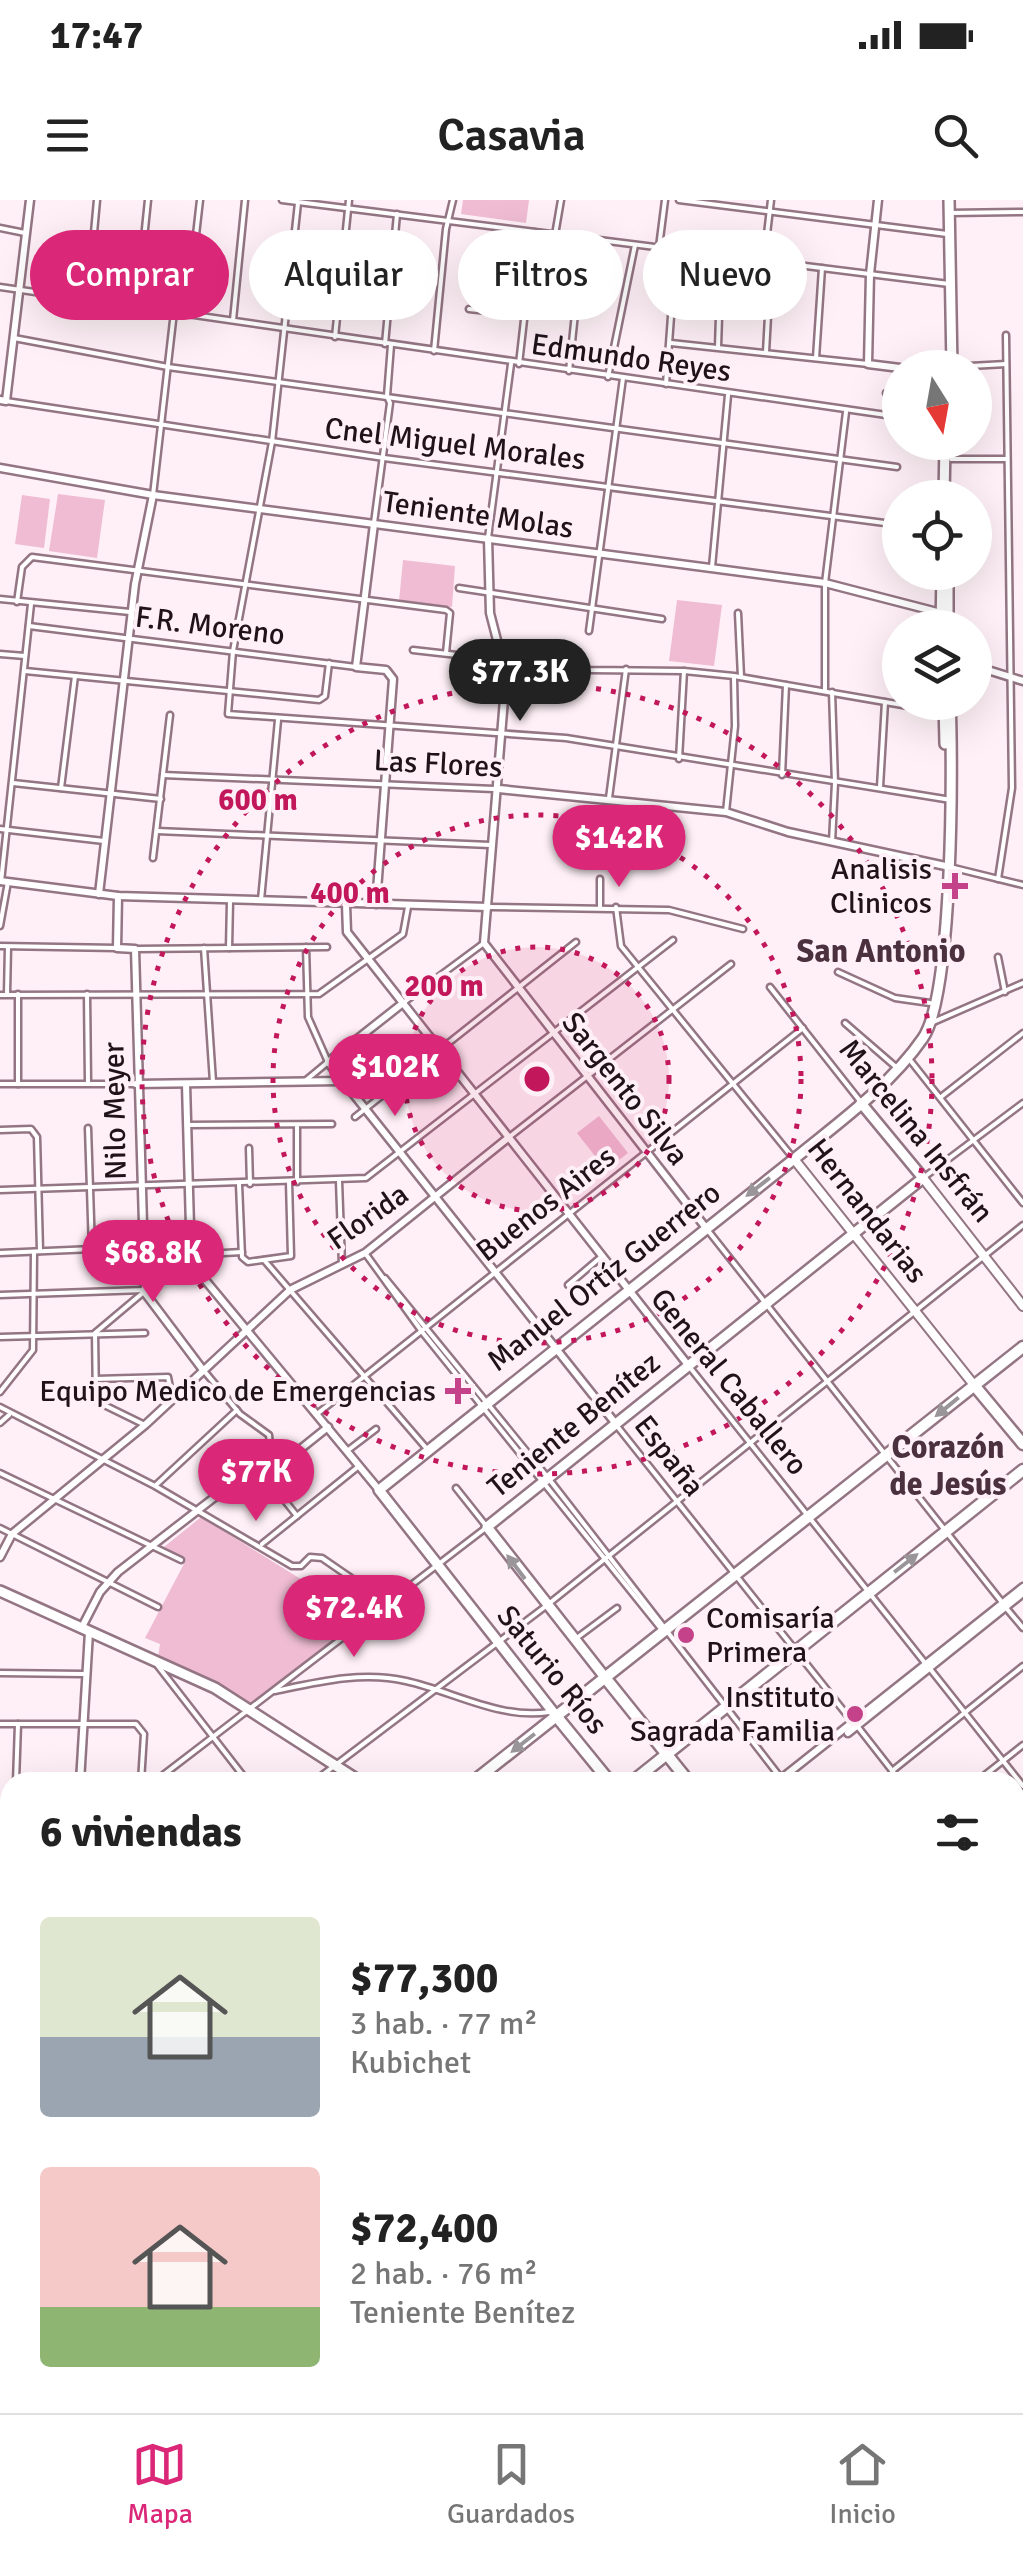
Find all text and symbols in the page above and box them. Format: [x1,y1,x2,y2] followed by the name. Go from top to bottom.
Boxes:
[50,12,143,59] text: 17:47
[40,108,95,163] icon: menu
[437,108,586,163] text: Casavia
[928,108,983,163] icon: search
[30,230,229,320] chip: Comprar
[249,230,438,320] chip: Alquilar
[458,230,623,320] chip: Filtros
[643,230,807,320] chip: Nuevo
[529,326,733,390] street label: Edmundo Reyes
[882,350,992,460] north arrow
[882,350,992,720] map controls
[323,410,587,478] street label: Cnel Miguel Morales
[882,480,992,590] button: locate
[380,483,576,547] street label: Teniente Molas
[133,598,287,654] street label: F.R. Moreno
[882,610,992,720] button: layers
[439,639,601,724] pin: $77.3K
[471,652,569,691] text: $77.3K
[373,742,503,786] street label: Las Flores
[218,782,298,819] text: 600 m
[549,805,689,890] pin: $142K
[575,818,663,857] text: $142K
[830,851,932,922] place label: Analisis Clinicos
[942,873,968,899] marker: Analisis Clinicos
[310,875,390,912] text: 400 m
[797,932,965,971] district label: San Antonio
[404,968,484,1005] text: 200 m
[554,1005,696,1173] street label: Sargento Silva
[831,1032,1001,1230] street label: Marcelina Insfrán
[325,1034,465,1119] pin: $102K
[95,1042,135,1180] street label: Nilo Meyer
[351,1047,439,1086] text: $102K
[519,1061,555,1097] centre of rings
[799,1131,935,1291] street label: Hernandarias
[469,1138,623,1270] street label: Buenos Aires
[480,1174,728,1380] street label: Manuel Ortíz Guerrero
[320,1176,416,1258] street label: Florida
[746,1176,772,1197] one-way arrow
[72,1220,234,1305] pin: $68.8K
[104,1233,202,1272] text: $68.8K
[642,1281,816,1483] street label: General Caballero
[480,1344,668,1506] street label: Teniente Benítez
[39,1373,436,1410] place label: Equipo Medico de Emergencias
[445,1378,471,1404] marker: Equipo Medico de Emergencias
[934,1396,959,1417] one-way arrow
[626,1408,712,1504] street label: España
[889,1428,1007,1504] district label: Corazón de Jesús
[197,1439,315,1524] pin: $77K
[220,1452,292,1491] text: $77K
[893,1553,919,1574] one-way arrow
[507,1554,527,1580] one-way arrow
[273,1575,435,1660] pin: $72.4K
[305,1588,403,1627] text: $72.4K
[489,1598,615,1742] street label: Saturio Ríos
[706,1600,835,1671] place label: Comisaría Primera
[675,1624,697,1646] marker: Comisaría Primera
[630,1679,835,1750] place label: Instituto Sagrada Familia
[844,1703,866,1725] marker: Instituto Sagrada Familia
[511,1732,536,1753] one-way arrow
[930,1805,985,1860] icon: filters
[40,1807,242,1858] text: 6 viviendas
[350,1953,498,2004] text: $77,300
[120,1957,240,2077] icon: home
[350,2004,538,2043] text: 3 hab. · 77 m²
[350,2043,471,2082] text: Kubichet
[350,2203,498,2254] text: $72,400
[120,2207,240,2327] icon: home
[350,2254,538,2293] text: 2 hab. · 76 m²
[350,2293,575,2332] text: Teniente Benítez
[127,2437,193,2531] tab: Mapa
[447,2437,575,2531] tab: Guardados
[829,2437,896,2531] tab: Inicio

